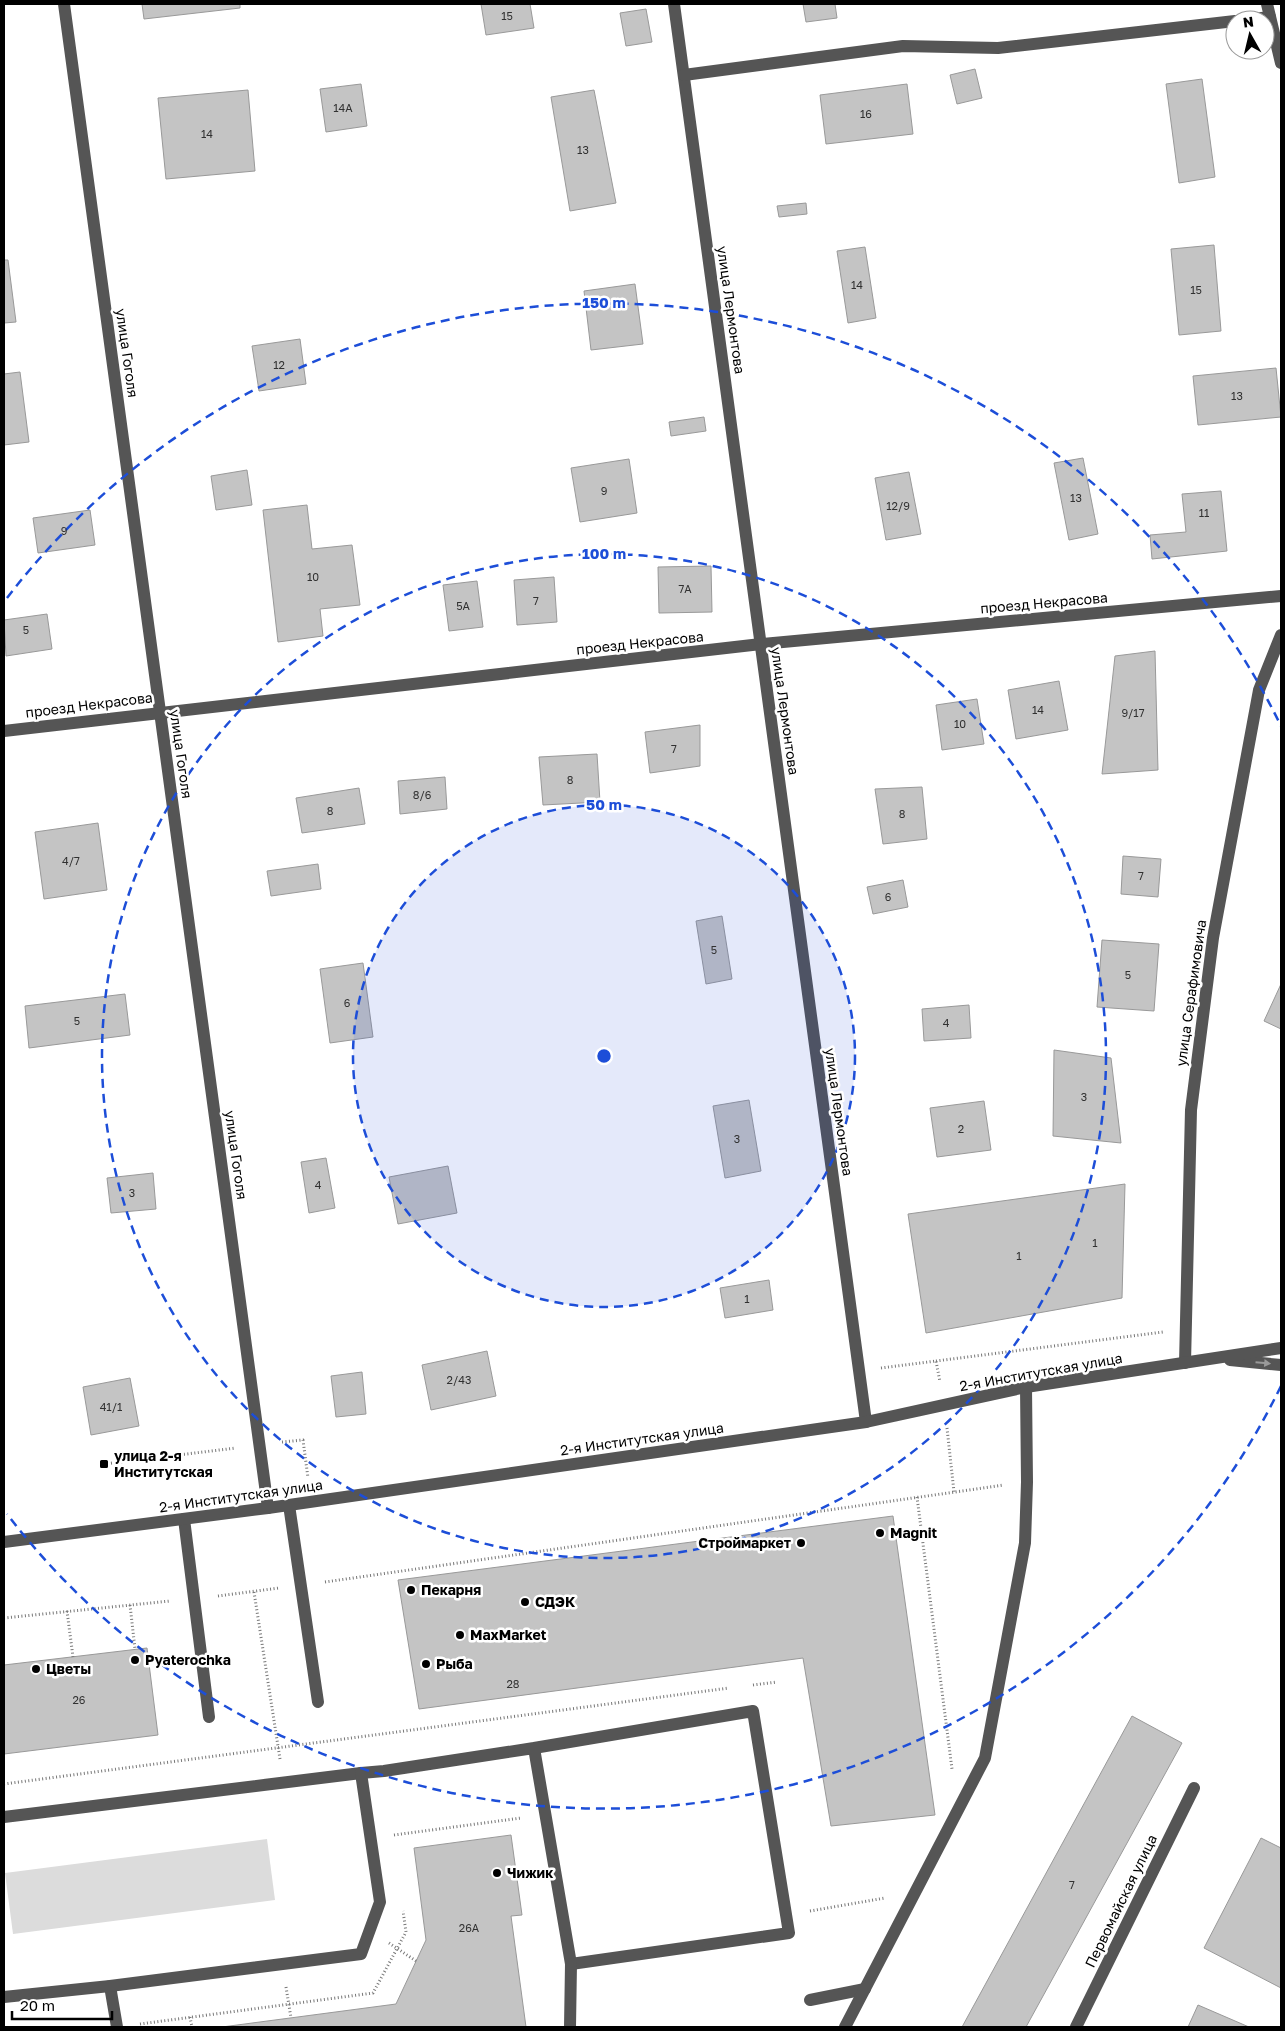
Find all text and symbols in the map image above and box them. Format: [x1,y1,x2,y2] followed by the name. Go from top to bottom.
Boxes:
[501,9,513,22] house number: 15
[1225,10,1275,60] north arrow
[1242,12,1255,31] text: N
[333,101,353,114] house number: 14А
[860,107,872,120] house number: 16
[201,127,213,140] house number: 14
[577,143,589,156] house number: 13
[714,245,749,375] street label: улица Лермонтова
[851,278,863,291] house number: 14
[1190,283,1202,296] house number: 15
[582,293,626,311] text: 150 m
[113,307,142,399] street label: улица Гоголя
[273,358,285,371] house number: 12
[1231,389,1243,402] house number: 13
[601,484,607,497] house number: 9
[1070,491,1082,504] house number: 13
[886,499,910,512] house number: 12/9
[1199,506,1209,519] house number: 11
[61,524,67,537] house number: 9
[582,544,626,562] text: 100 m
[307,570,319,583] house number: 10
[678,582,692,595] house number: 7А
[979,588,1108,617] street label: проезд Некрасова
[533,594,539,607] house number: 7
[456,599,471,612] house number: 5А
[23,623,29,636] house number: 5
[575,627,705,658] street label: проезд Некрасова
[768,646,803,776] street label: улица Лермонтова
[24,688,154,721] street label: проезд Некрасова
[1032,703,1044,716] house number: 14
[1121,706,1145,719] house number: 9/17
[167,708,196,800] street label: улица Гоголя
[954,717,966,730] house number: 10
[671,742,677,755] house number: 7
[567,773,574,786] house number: 8
[413,788,432,801] house number: 8/6
[586,795,622,813] text: 50 m
[327,804,334,817] house number: 8
[899,807,906,820] house number: 8
[62,854,80,867] house number: 4/7
[1138,869,1144,882] house number: 7
[885,890,892,903] house number: 6
[1172,918,1209,1067] street label: улица Серафимовича
[711,943,717,956] house number: 5
[1125,968,1131,981] house number: 5
[344,996,351,1009] house number: 6
[74,1014,80,1027] house number: 5
[943,1016,950,1029] house number: 4
[595,1047,613,1065] centre of rings
[822,1047,857,1177] street label: улица Лермонтова
[1081,1090,1087,1103] house number: 3
[222,1109,251,1201] street label: улица Гоголя
[958,1122,964,1135] house number: 2
[734,1132,740,1145] house number: 3
[315,1178,322,1191] house number: 4
[129,1186,135,1199] house number: 3
[1092,1236,1098,1249] house number: 1
[1016,1249,1022,1262] house number: 1
[744,1292,750,1305] house number: 1
[958,1349,1124,1394] street label: 2-я Институтская улица
[1255,1359,1271,1367] one-way arrow
[447,1373,471,1386] house number: 2/43
[100,1400,122,1413] house number: 41/1
[559,1419,725,1458] street label: 2-я Институтская улица
[114,1447,213,1480] place label: улица 2-я Институтская
[98,1458,110,1470] marker: улица 2-я Институтская
[158,1476,324,1515] street label: 2-я Институтская улица
[890,1524,937,1541] place label: Magnit
[874,1527,886,1539] marker: Magnit
[698,1534,791,1551] place label: Строймаркет
[795,1537,807,1549] marker: Строймаркет
[421,1581,481,1598] place label: Пекарня
[405,1584,417,1596] marker: Пекарня
[535,1593,576,1610] place label: СДЭК
[519,1596,531,1608] marker: СДЭК
[470,1626,547,1643] place label: MaxMarket
[454,1629,466,1641] marker: MaxMarket
[145,1651,231,1668] place label: Pyaterochka
[129,1654,141,1666] marker: Pyaterochka
[436,1655,473,1672] place label: Рыба
[420,1658,432,1670] marker: Рыба
[46,1660,91,1677] place label: Цветы
[30,1663,42,1675] marker: Цветы
[506,1677,520,1690] house number: 28
[72,1693,86,1706] house number: 26
[1081,1831,1160,1970] street label: Первомайская улица
[507,1864,553,1881] place label: Чижик
[491,1867,503,1879] marker: Чижик
[1069,1878,1075,1891] house number: 7
[459,1921,480,1934] house number: 26А
[12,1988,112,2020] scale bar
[20,1996,55,2014] text: 20 m

